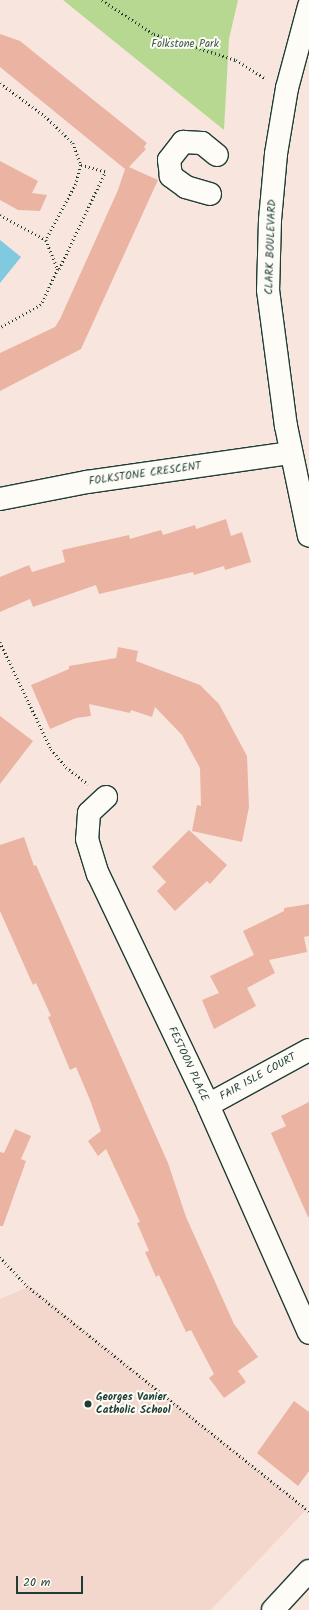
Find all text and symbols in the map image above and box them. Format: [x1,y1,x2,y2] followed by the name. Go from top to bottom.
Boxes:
[151,37,219,51] park label: Folkstone Park
[263,199,279,295] street label: CLARK BOULEVARD
[88,460,202,488] street label: FOLKSTONE CRESCENT
[165,1025,211,1103] street label: FESTOON PLACE
[218,1051,298,1103] street label: FAIR ISLE COURT
[96,1391,171,1417] place label: Georges Vanier Catholic School
[83,1399,93,1409] marker: Georges Vanier Catholic School
[18,1568,85,1594] scale bar
[23,1573,50,1592] text: 20 m

